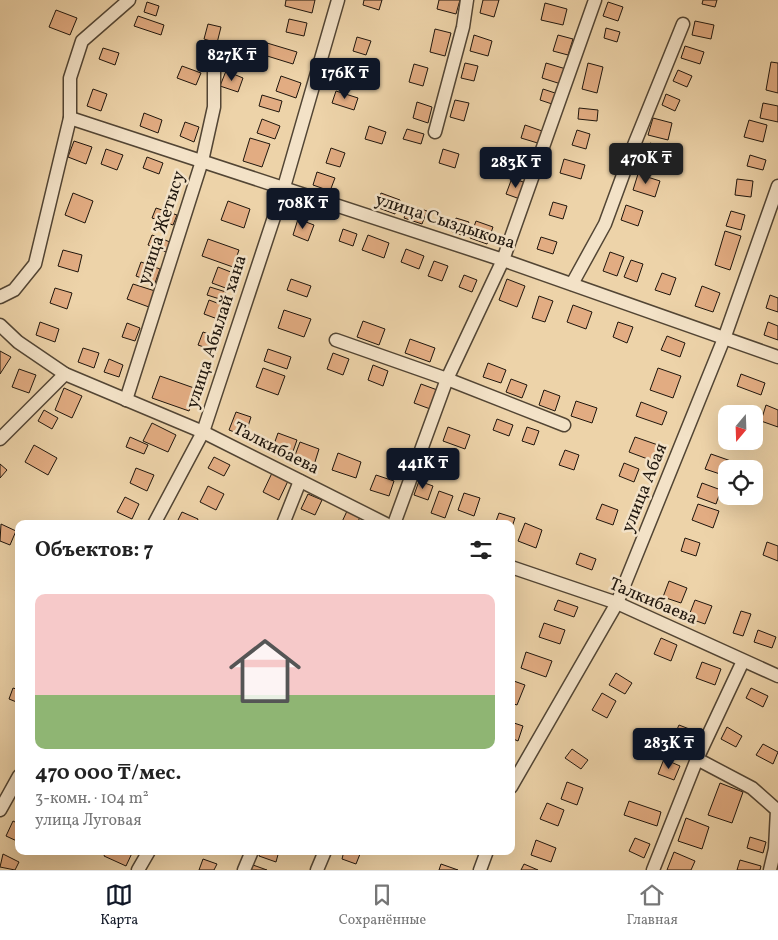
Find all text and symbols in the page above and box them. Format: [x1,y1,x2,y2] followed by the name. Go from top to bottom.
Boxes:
[191,39,273,82] pin: 827K ₸
[207,45,257,67] text: 827K ₸
[304,58,386,100] pin: 176K ₸
[321,63,369,85] text: 176K ₸
[605,142,687,185] pin: 470K ₸
[475,146,557,189] pin: 283K ₸
[620,148,672,170] text: 470K ₸
[491,152,541,174] text: 283K ₸
[132,168,192,288] street label: улица Жетысу
[262,188,344,230] pin: 708K ₸
[372,188,518,256] street label: улица Сыздыкова
[278,193,328,215] text: 708K ₸
[180,252,254,412] street label: улица Абылай хана
[718,405,762,450] north arrow
[718,405,763,505] map controls
[228,417,324,481] street label: Талкибаева
[616,440,674,536] street label: улица Абая
[382,448,464,490] pin: 441K ₸
[397,453,449,475] text: 441K ₸
[718,460,763,505] button: locate
[35,536,154,565] text: Объектов: 7
[467,536,495,564] icon: filters
[605,572,701,632] street label: Талкибаева
[220,626,310,716] icon: home
[628,728,710,770] pin: 283K ₸
[644,733,694,755] text: 283K ₸
[35,759,181,788] text: 470 000 ₸/мес.
[35,788,149,810] text: 3-комн. · 104 m²
[35,810,142,832] text: улица Луговая
[100,881,138,930] tab: Карта
[339,881,426,930] tab: Сохранённые
[627,881,678,930] tab: Главная

